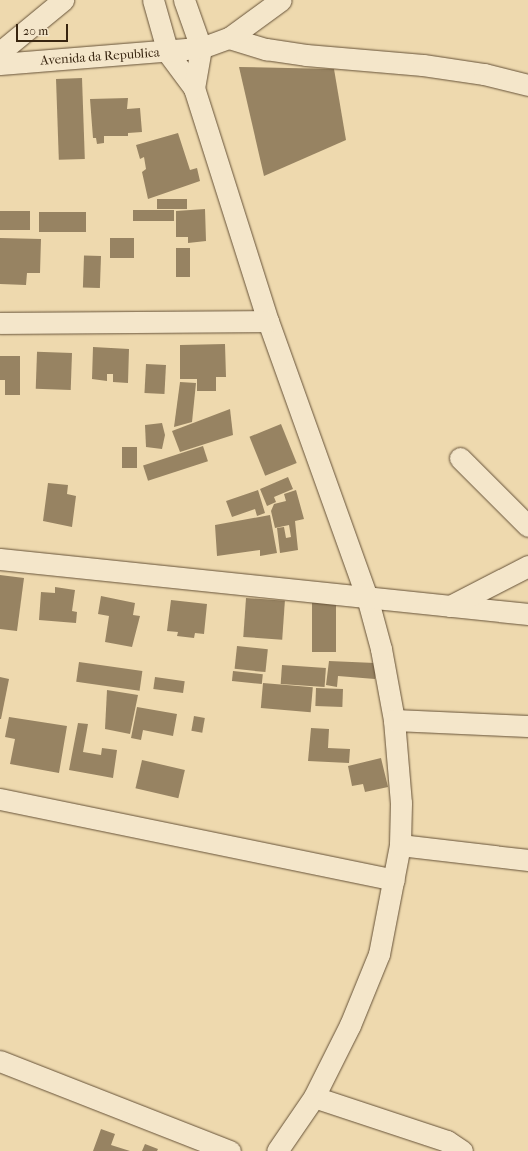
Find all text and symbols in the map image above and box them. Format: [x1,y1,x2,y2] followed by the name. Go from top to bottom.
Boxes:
[18,16,70,42] scale bar
[23,24,48,38] text: 20 m
[40,45,160,69] street label: Avenida da Republica

